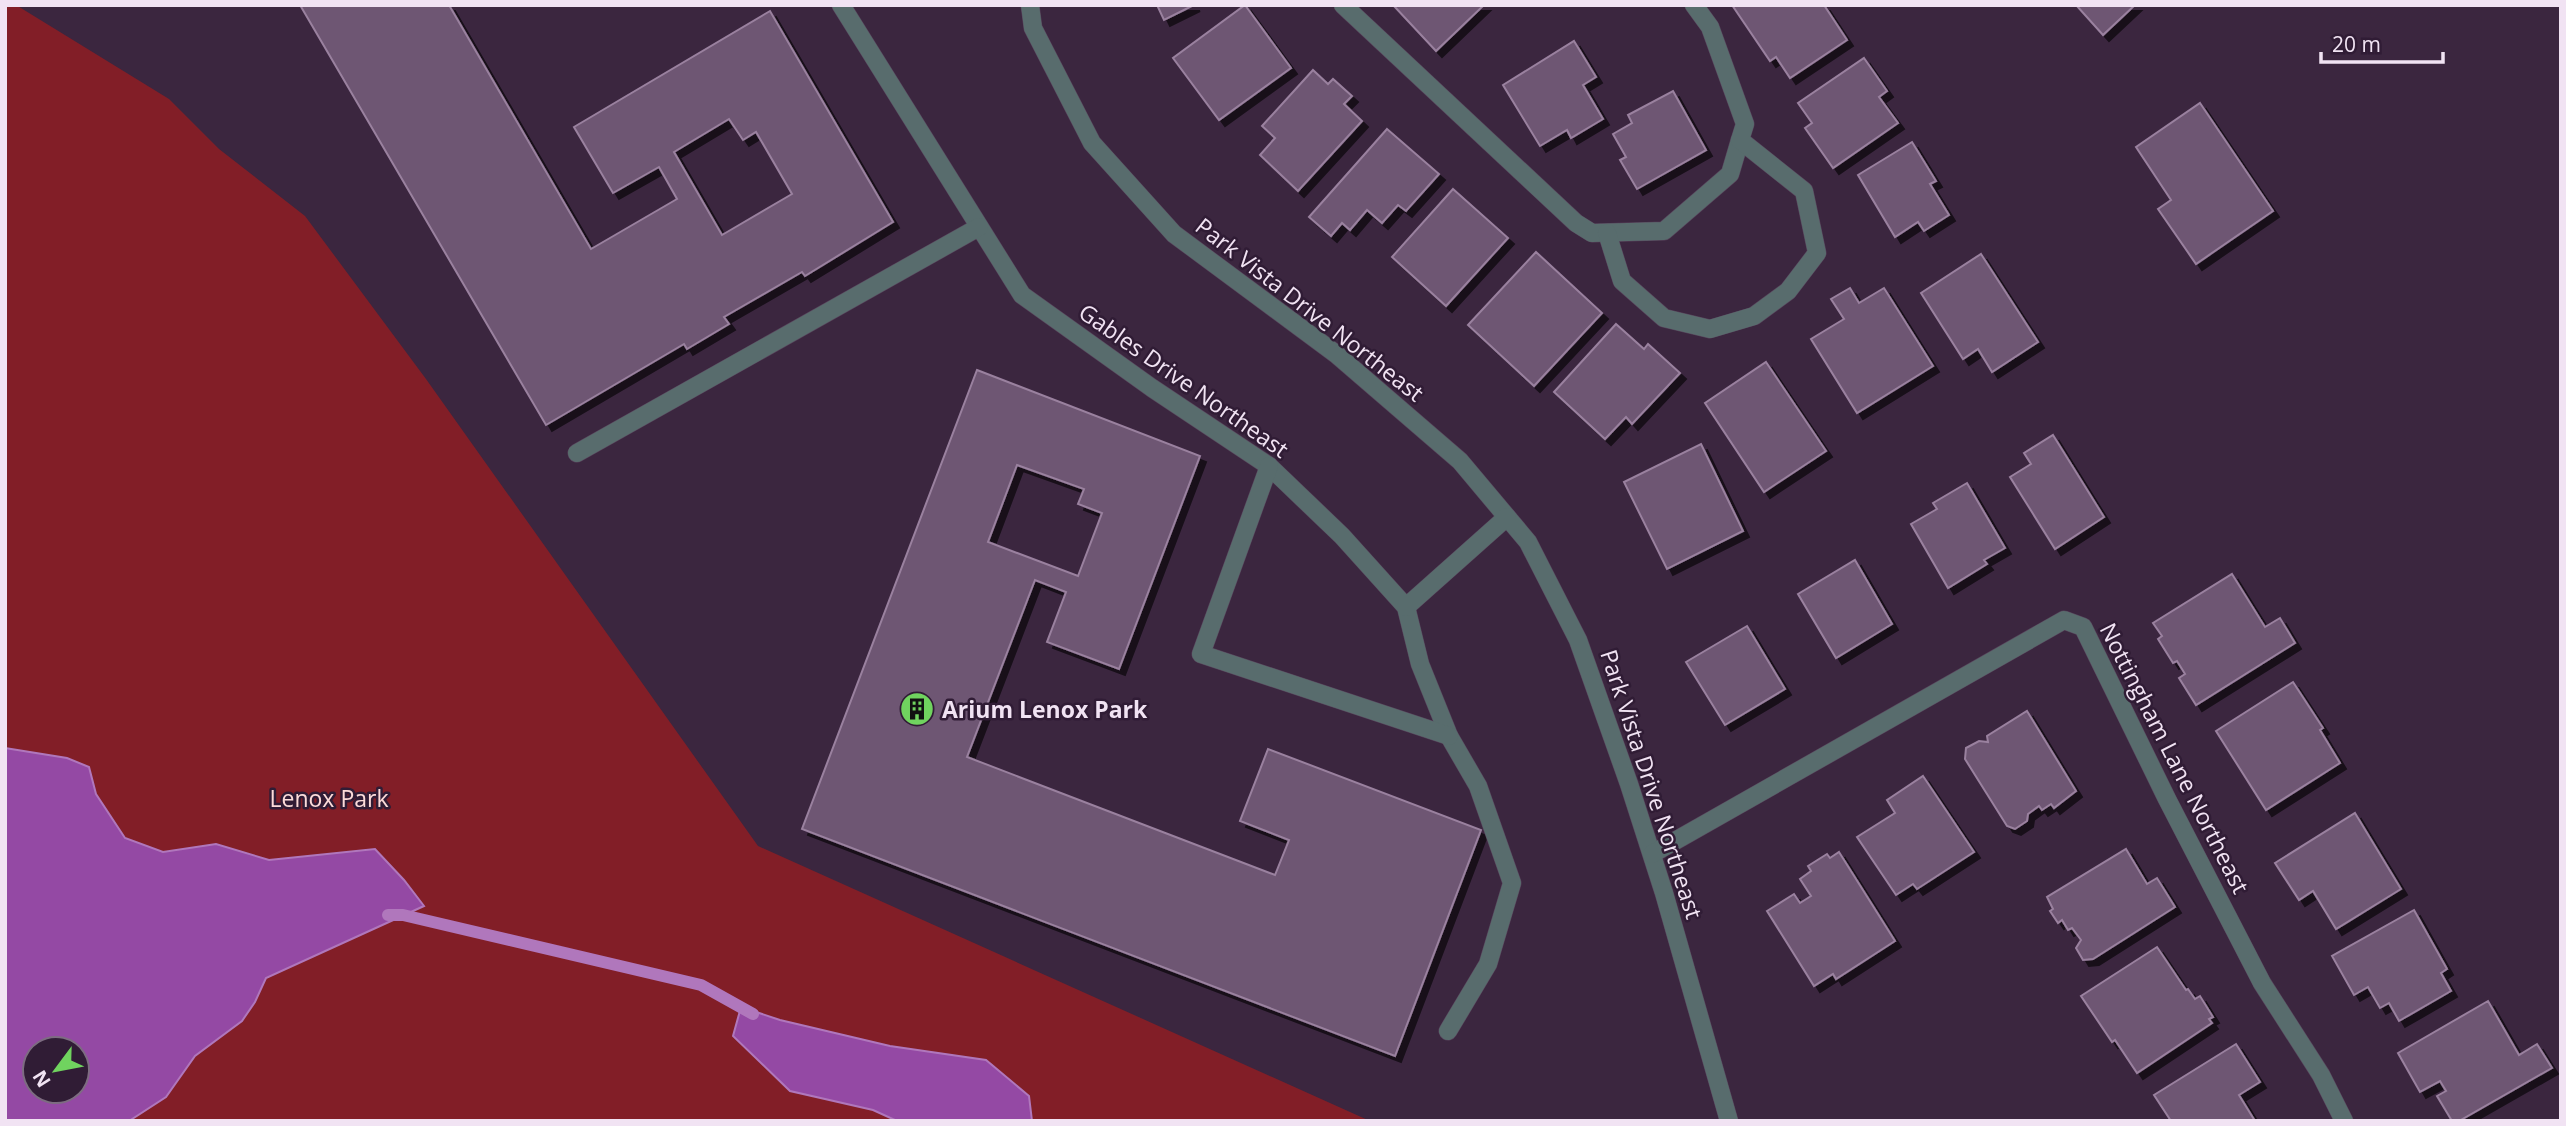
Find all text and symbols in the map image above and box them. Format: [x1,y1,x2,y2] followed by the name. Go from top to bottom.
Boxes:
[2321,21,2444,65] scale bar
[2332,30,2381,58] text: 20 m
[1189,210,1431,408] street label: Park Vista Drive Northeast
[1073,295,1295,465] street label: Gables Drive Northeast
[2093,617,2257,899] street label: Nottingham Lane Northeast
[1593,645,1711,923] street label: Park Vista Drive Northeast
[898,690,936,728] building icon: Arium Lenox Park
[942,693,1148,725] place label: Arium Lenox Park
[270,782,388,814] park label: Lenox Park
[21,1035,91,1105] north arrow
[26,1066,57,1092] text: N

